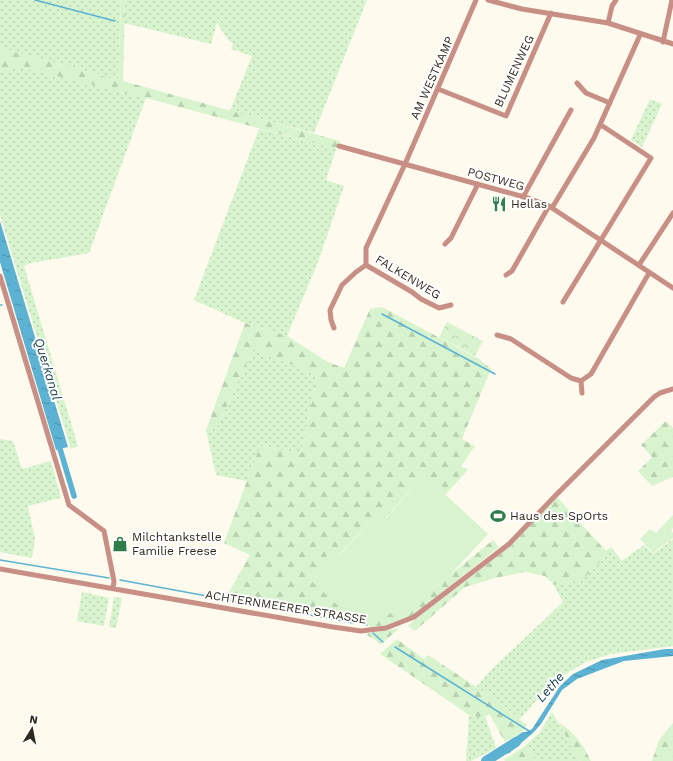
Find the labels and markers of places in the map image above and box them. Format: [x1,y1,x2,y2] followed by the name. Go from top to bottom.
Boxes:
[490,195,508,213] restaurant icon: Hellas
[511,197,547,211] place label: Hellas
[489,507,507,525] sports icon: Haus des SpOrts
[510,509,608,523] place label: Haus des SpOrts
[132,530,222,558] place label: Milchtankstelle Familie Freese
[111,535,129,553] shop icon: Milchtankstelle Familie Freese

